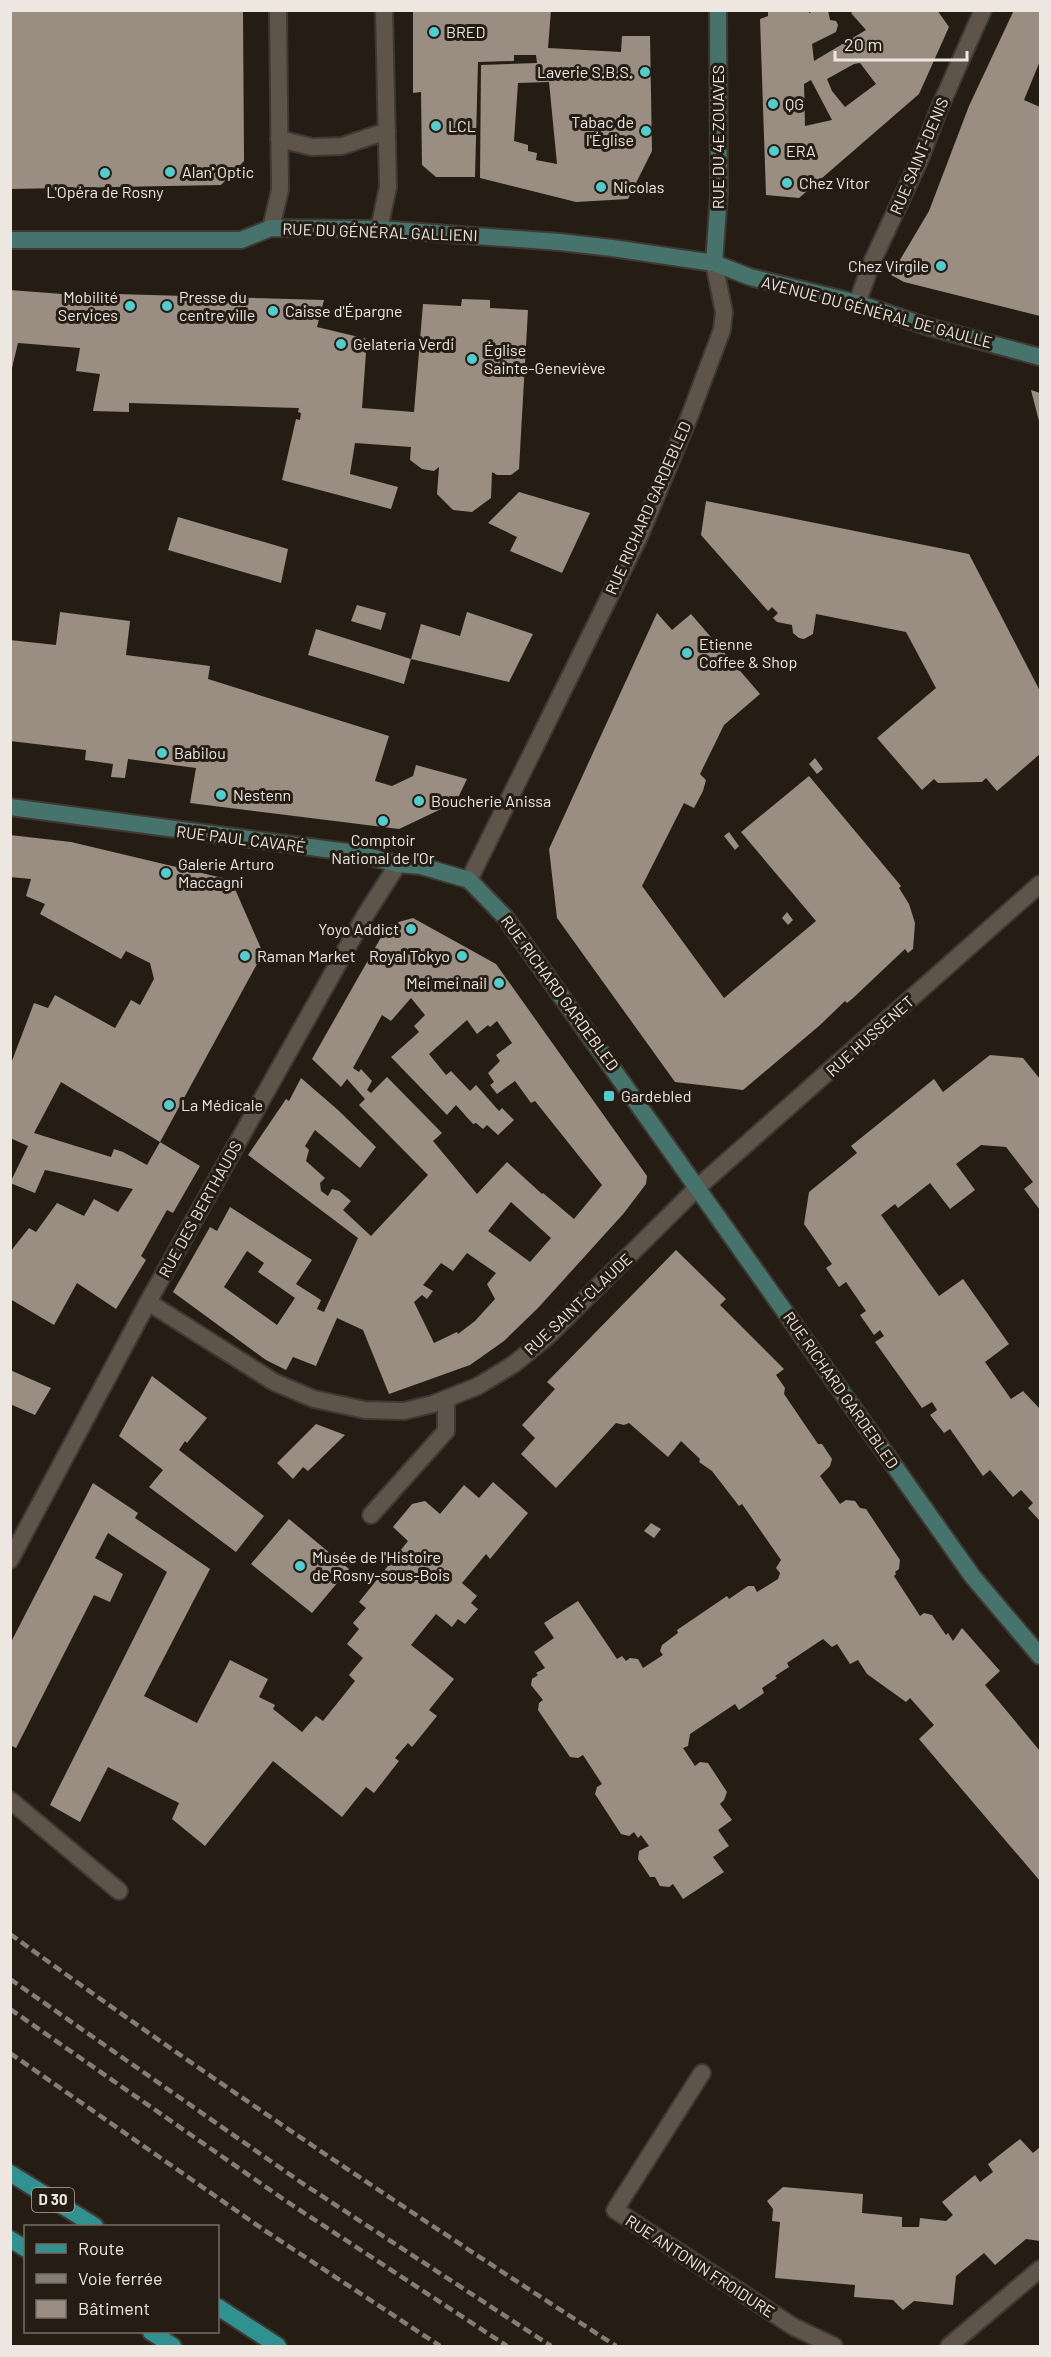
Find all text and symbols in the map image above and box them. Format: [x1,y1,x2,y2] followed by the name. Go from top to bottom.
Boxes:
[446,22,485,41] place label: BRED
[835,24,967,62] scale bar
[427,25,441,39] marker: BRED
[844,33,882,55] text: 20 m
[537,62,633,81] place label: Laverie S.B.S.
[638,65,652,79] marker: Laverie S.B.S.
[708,65,727,209] street label: RUE DU 4E ZOUAVES
[785,94,804,113] place label: QG
[885,94,952,217] street label: RUE SAINT-DENIS
[766,97,780,111] marker: QG
[571,112,634,149] place label: Tabac de l'Église
[448,116,476,135] place label: LCL
[429,119,443,133] marker: LCL
[639,124,653,138] marker: Tabac de l'Église
[786,141,816,160] place label: ERA
[767,144,781,158] marker: ERA
[182,162,254,181] place label: Alan' Optic
[163,165,177,179] marker: Alan' Optic
[98,166,112,180] marker: L'Opéra de Rosny
[799,173,870,192] place label: Chez Vitor
[780,176,794,190] marker: Chez Vitor
[613,177,664,196] place label: Nicolas
[594,180,608,194] marker: Nicolas
[46,182,164,201] place label: L'Opéra de Rosny
[282,219,478,244] street label: RUE DU GÉNÉRAL GALLIENI
[848,256,929,275] place label: Chez Virgile
[934,259,948,273] marker: Chez Virgile
[760,272,994,351] street label: AVENUE DU GÉNÉRAL DE GAULLE
[58,287,118,324] place label: Mobilité Services
[179,287,255,324] place label: Presse du centre ville
[123,299,137,313] marker: Mobilité Services
[160,299,174,313] marker: Presse du centre ville
[285,301,403,320] place label: Caisse d'Épargne
[266,304,280,318] marker: Caisse d'Épargne
[353,334,454,353] place label: Gelateria Verdi
[334,337,348,351] marker: Gelateria Verdi
[484,340,606,377] place label: Église Sainte-Geneviève
[465,352,479,366] marker: Église Sainte-Geneviève
[601,418,694,597] street label: RUE RICHARD GARDEBLED
[699,634,797,671] place label: Etienne Coffee & Shop
[680,646,694,660] marker: Etienne Coffee & Shop
[174,743,226,762] place label: Babilou
[155,746,169,760] marker: Babilou
[233,785,291,804] place label: Nestenn
[214,788,228,802] marker: Nestenn
[431,791,551,810] place label: Boucherie Anissa
[412,794,426,808] marker: Boucherie Anissa
[376,814,390,828] marker: Comptoir National de l'Or
[175,821,307,856] street label: RUE PAUL CAVARÉ
[331,830,435,867] place label: Comptoir National de l'Or
[178,854,274,891] place label: Galerie Arturo Maccagni
[159,866,173,880] marker: Galerie Arturo Maccagni
[498,911,623,1074] street label: RUE RICHARD GARDEBLED
[318,919,399,938] place label: Yoyo Addict
[404,922,418,936] marker: Yoyo Addict
[257,946,356,965] place label: Raman Market
[369,946,450,965] place label: Royal Tokyo
[238,949,252,963] marker: Raman Market
[455,949,469,963] marker: Royal Tokyo
[406,973,487,992] place label: Mei mei nail
[492,976,506,990] marker: Mei mei nail
[822,991,917,1080] street label: RUE HUSSENET
[621,1086,692,1105] place label: Gardebled
[602,1089,616,1103] marker: Gardebled
[181,1095,263,1114] place label: La Médicale
[162,1098,176,1112] marker: La Médicale
[154,1137,245,1281] street label: RUE DES BERTHAUDS
[520,1249,635,1358] street label: RUE SAINT-CLAUDE
[780,1308,903,1472] street label: RUE RICHARD GARDEBLED
[312,1547,450,1584] place label: Musée de l'Histoire de Rosny-sous-Bois
[293,1559,307,1573] marker: Musée de l'Histoire de Rosny-sous-Bois
[32,2188,74,2212] road number: D 30
[622,2210,778,2321] street label: RUE ANTONIN FROIDURE
[24,2225,219,2333] legend
[78,2237,124,2259] text: Route
[78,2267,163,2289] text: Voie ferrée
[78,2297,150,2319] text: Bâtiment

